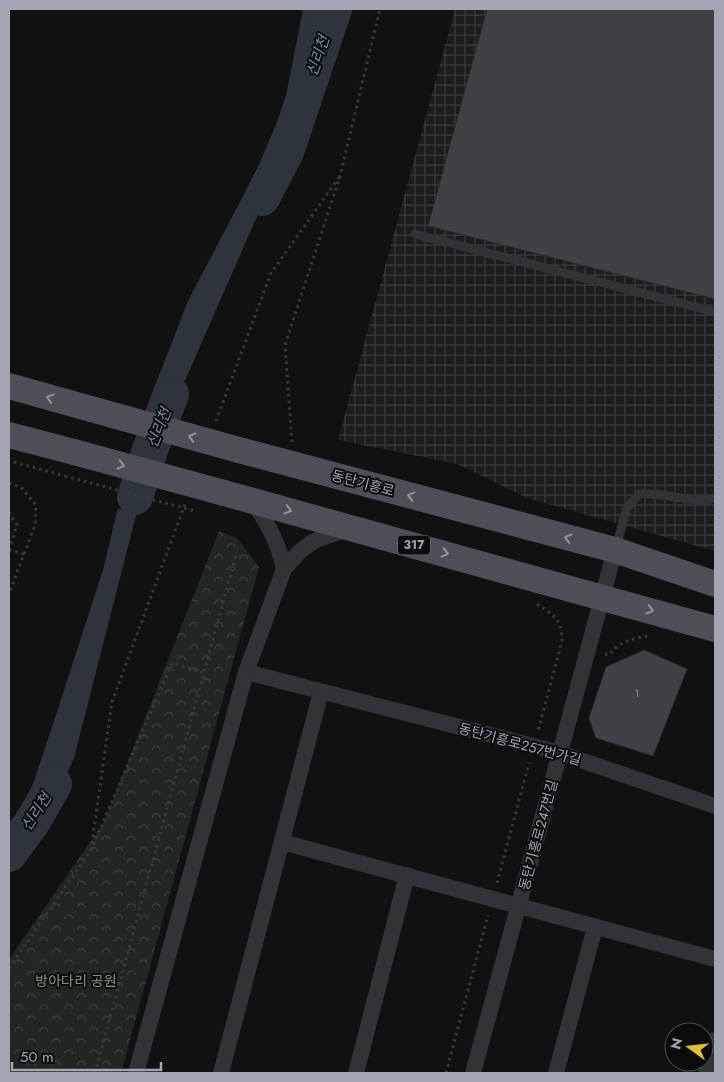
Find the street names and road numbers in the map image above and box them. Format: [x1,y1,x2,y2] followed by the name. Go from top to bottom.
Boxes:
[329,465,397,501] street label: 동탄기흥로
[398,536,430,554] road number: 317
[456,718,584,770] street label: 동탄기흥로257번가길
[514,778,562,892] street label: 동탄기흥로247번길

